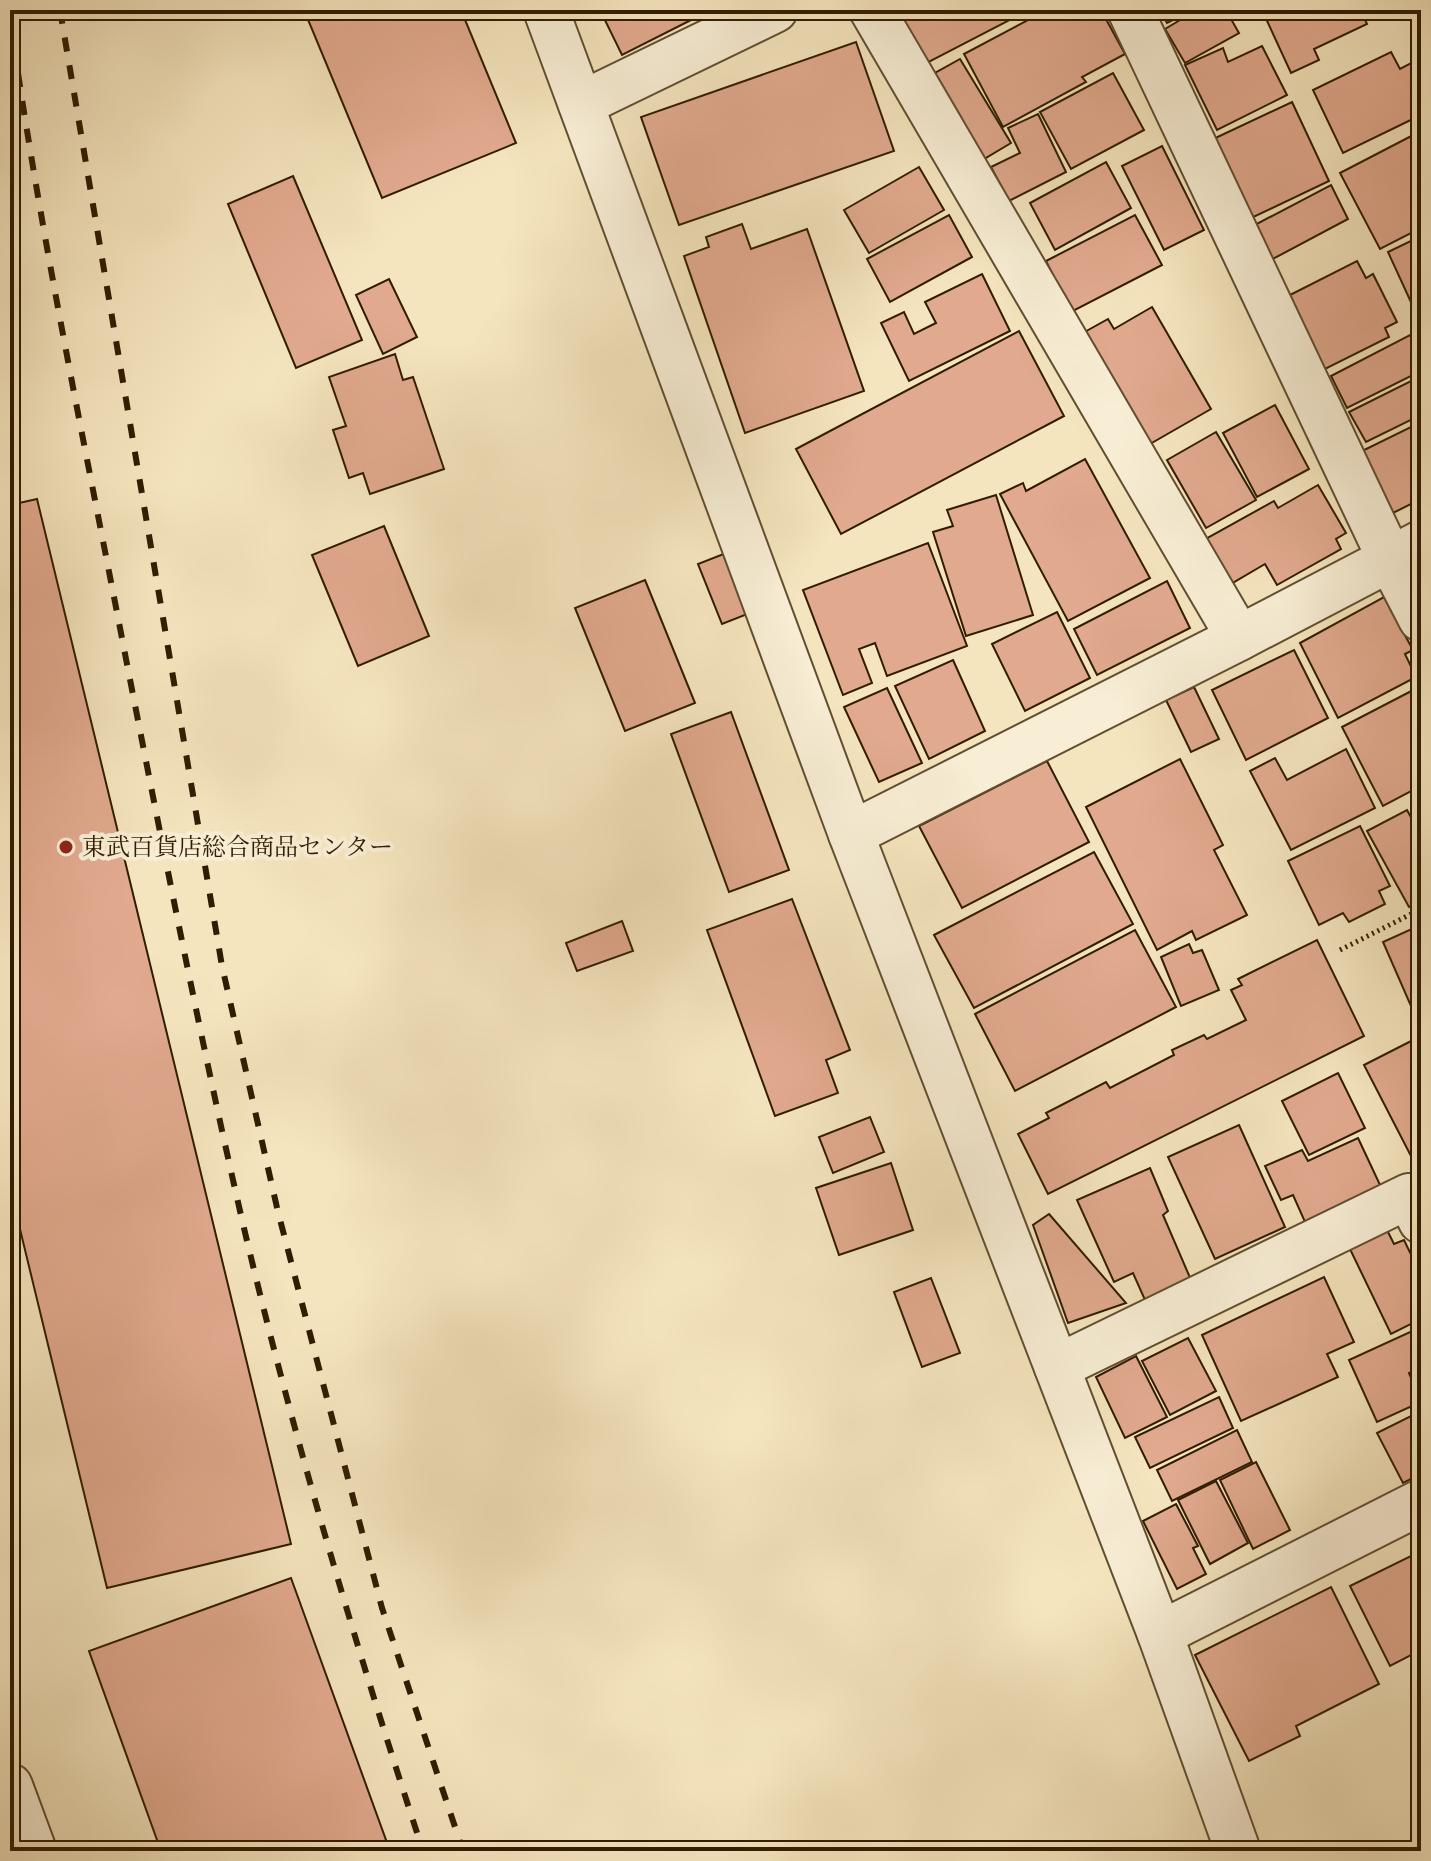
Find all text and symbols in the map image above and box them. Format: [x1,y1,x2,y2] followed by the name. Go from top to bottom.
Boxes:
[82,831,393,863] place label: 東武百貨店総合商品センター
[57,838,75,856] marker: 東武百貨店総合商品センター

